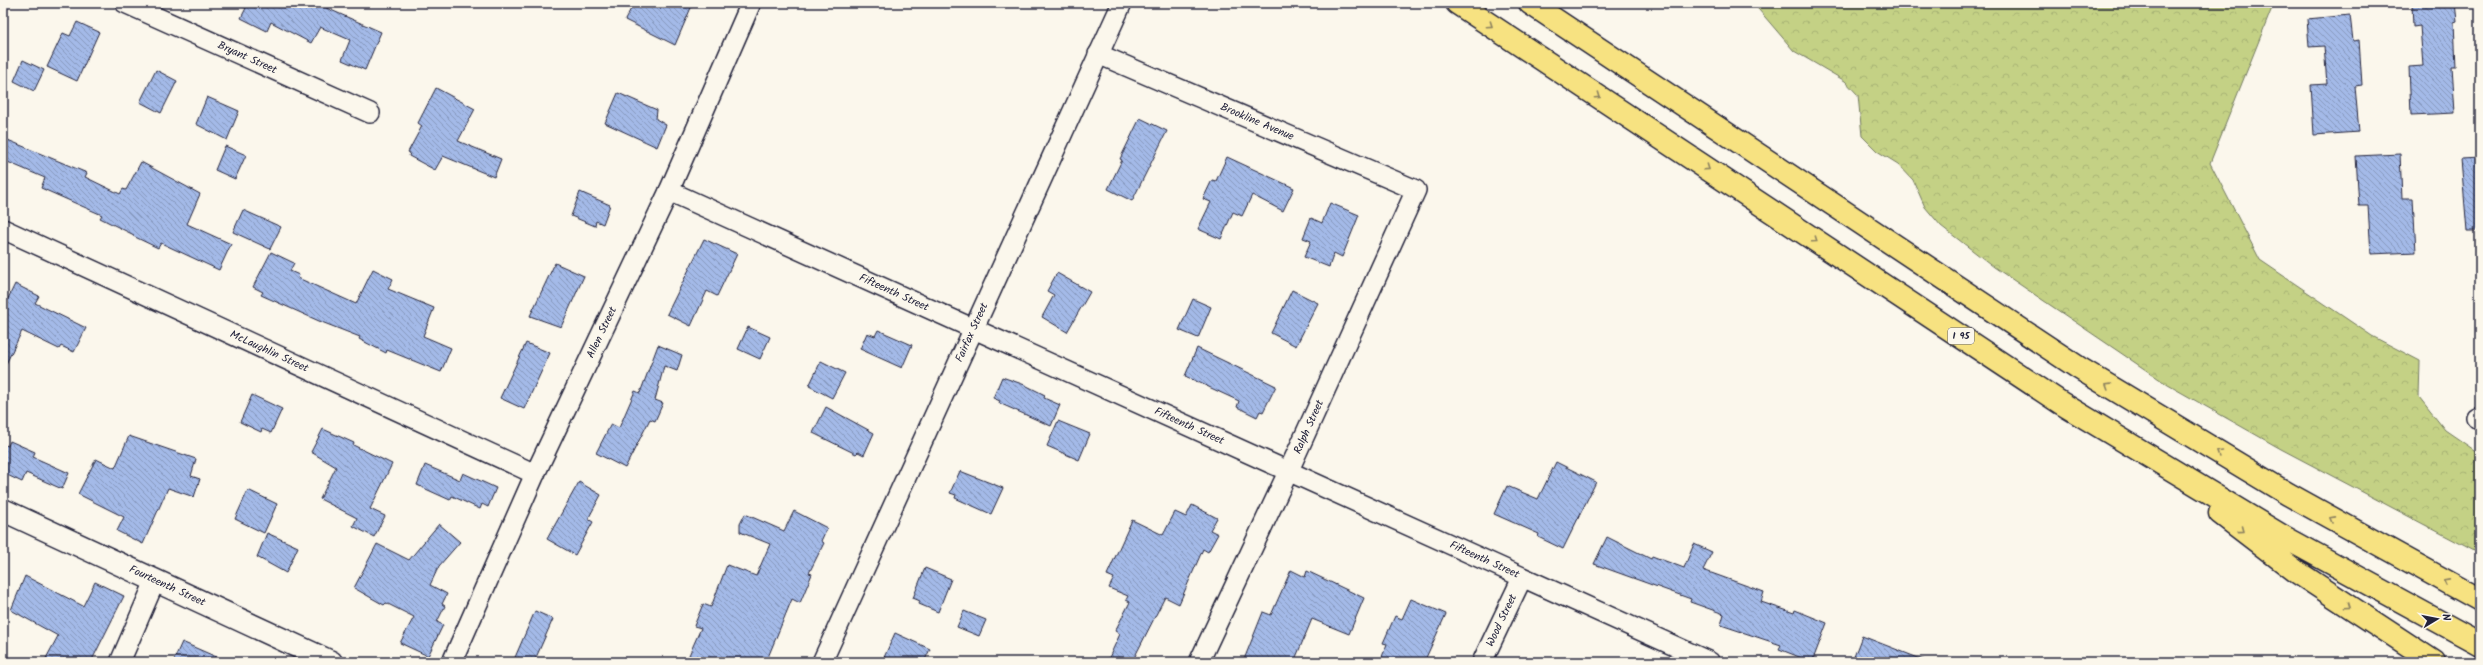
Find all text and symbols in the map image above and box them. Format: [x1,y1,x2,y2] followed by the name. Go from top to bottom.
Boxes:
[1486,20,1493,27] one-way arrow
[215,37,281,79] street label: Bryant Street
[1594,91,1601,99] one-way arrow
[1217,98,1297,146] street label: Brookline Avenue
[1702,163,1709,170] one-way arrow
[1811,235,1818,243] one-way arrow
[856,269,933,317] street label: Fifteenth Street
[951,299,994,365] street label: Fairfax Street
[582,303,622,361] street label: Allen Street
[227,326,312,378] street label: McLaughlin Street
[1948,328,1974,344] road number: I 95
[2105,383,2112,390] one-way arrow
[1289,396,1329,457] street label: Ralph Street
[1151,403,1228,450] street label: Fifteenth Street
[2216,451,2223,458] one-way arrow
[2329,516,2336,523] one-way arrow
[2238,525,2245,532] one-way arrow
[1446,536,1523,584] street label: Fifteenth Street
[126,561,209,612] street label: Fourteenth Street
[2442,579,2450,586] one-way arrow
[1482,590,1522,650] street label: Wood Street
[2417,599,2457,639] north arrow
[2344,601,2351,609] one-way arrow
[2436,612,2455,622] text: N

